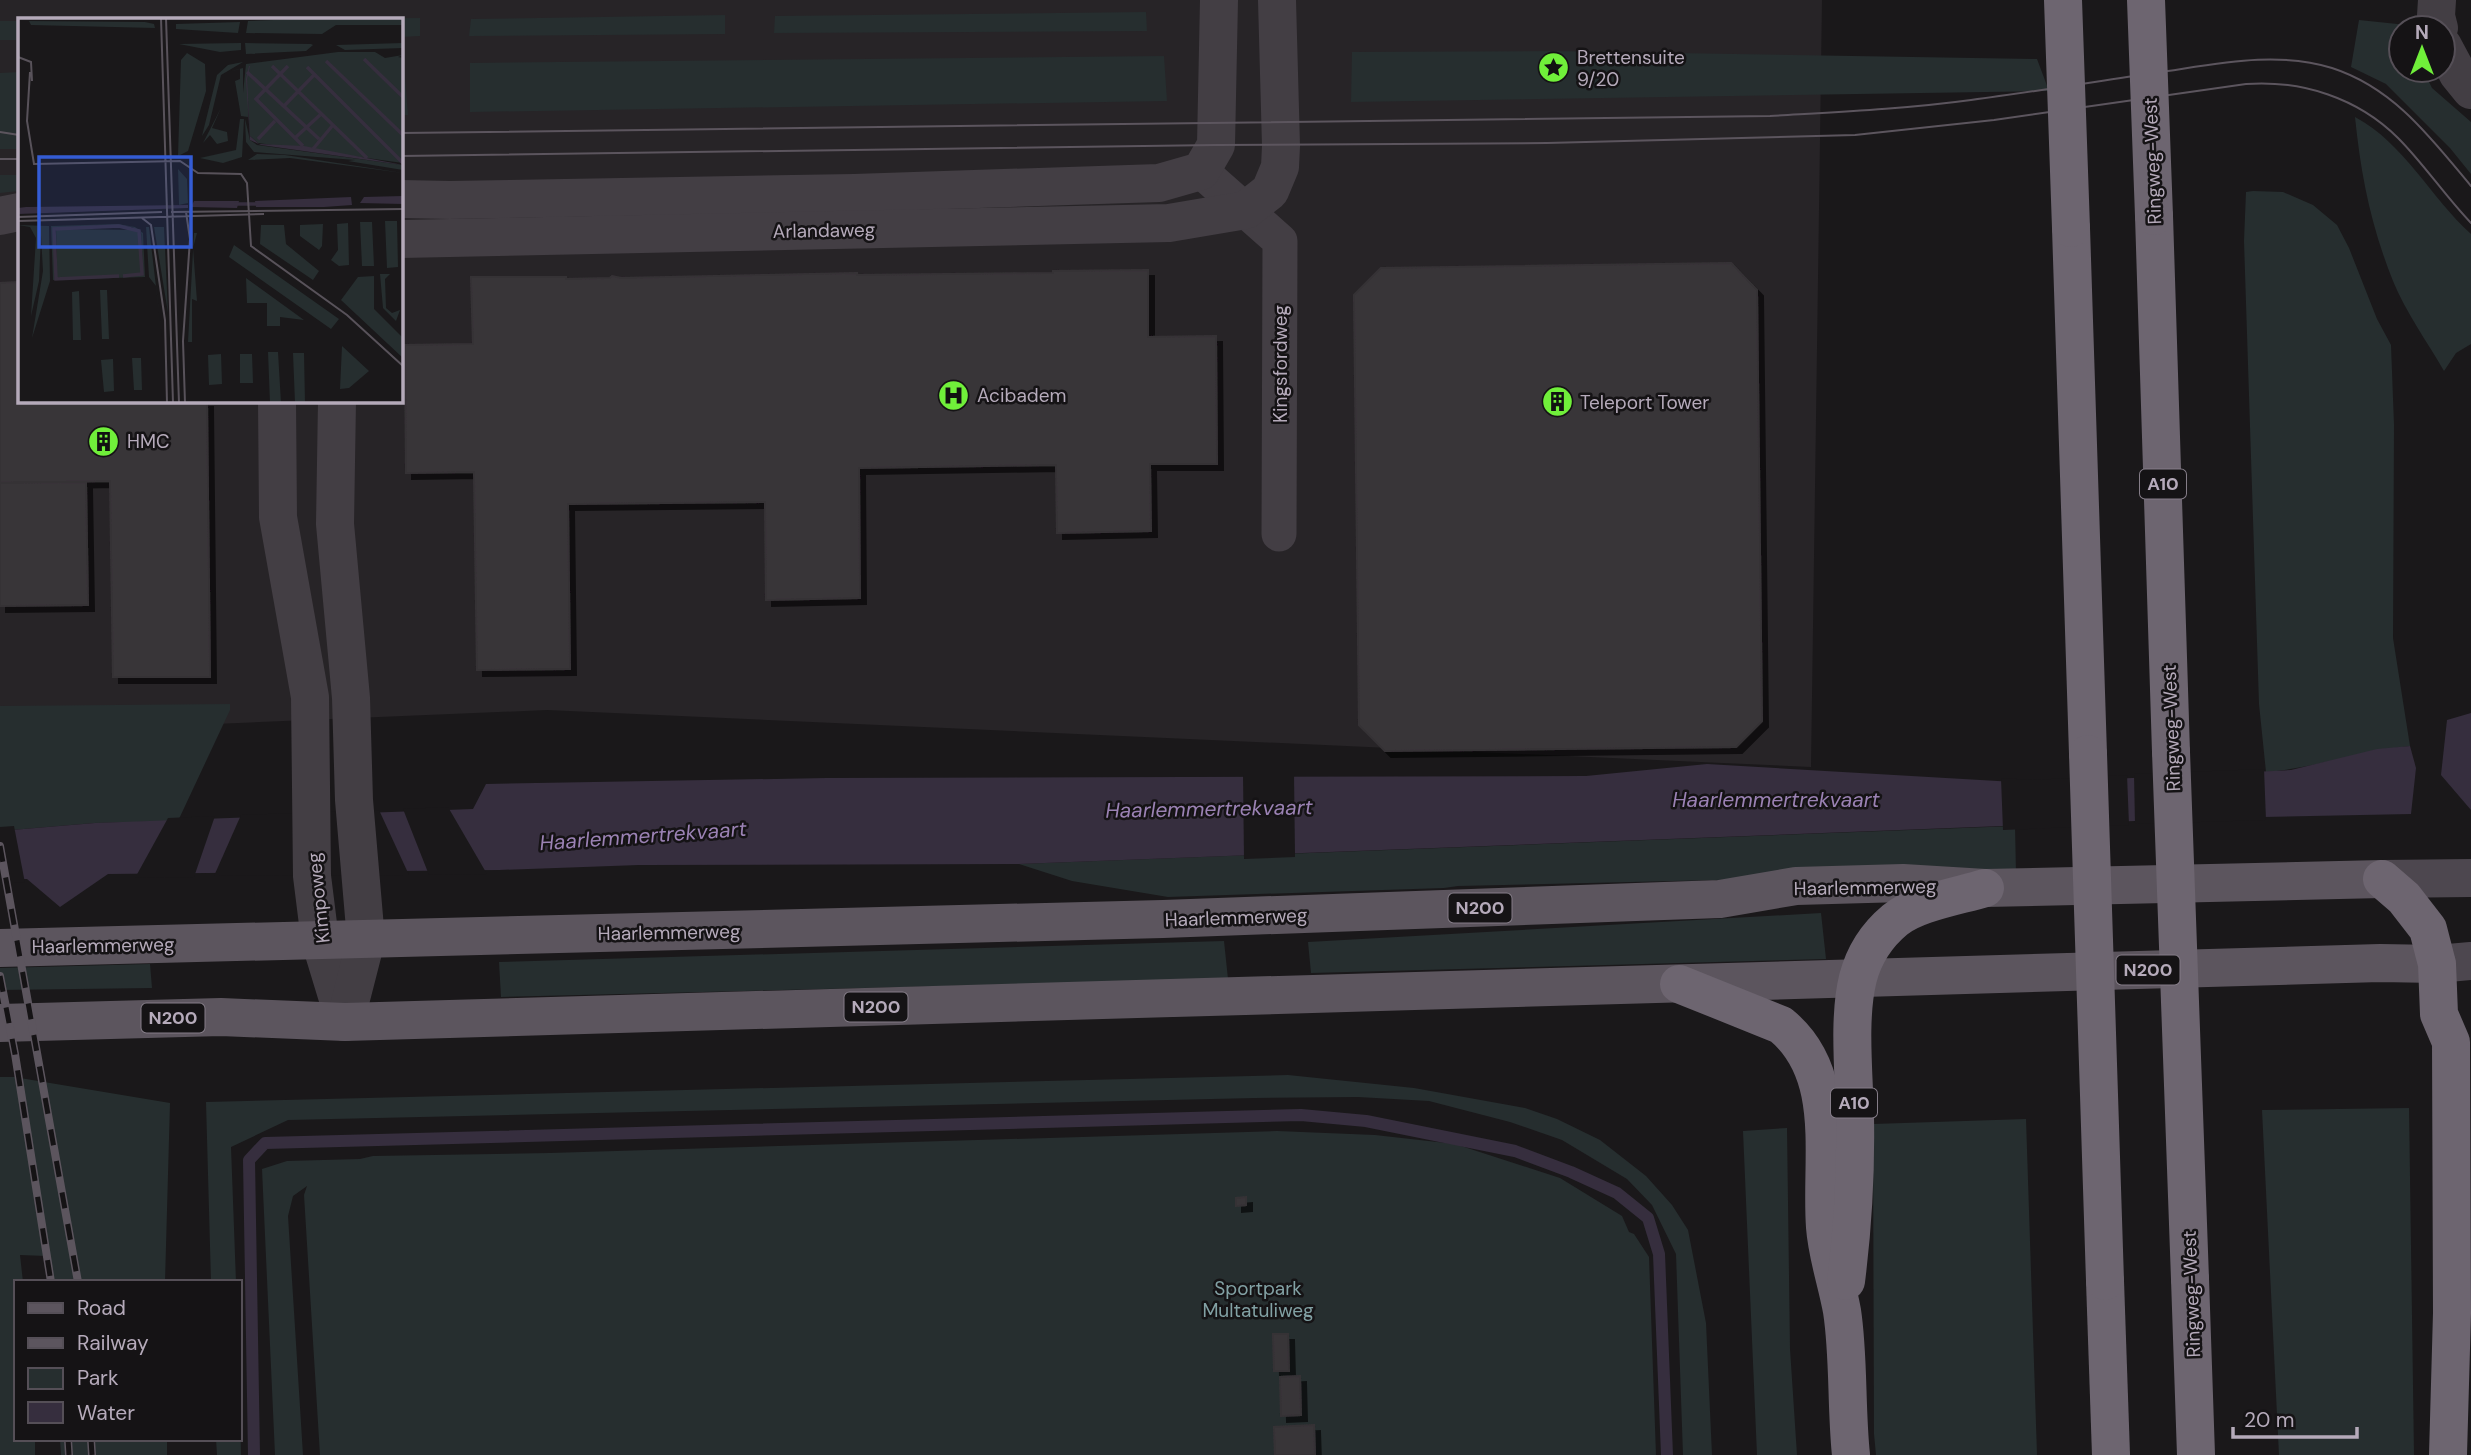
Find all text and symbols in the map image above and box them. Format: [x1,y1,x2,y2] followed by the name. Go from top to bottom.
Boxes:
[2387,14,2457,84] north arrow
[18,18,402,402] inset map
[2415,20,2429,45] text: N
[1577,45,1685,92] place label: Brettensuite 9/20
[1537,51,1571,85] place icon: Brettensuite 9/20
[2138,97,2167,225] street label: Ringweg-West
[772,217,876,244] street label: Arlandaweg
[1268,305,1293,423] street label: Kingsfordweg
[937,378,971,412] hospital icon: Acibadem
[977,383,1066,408] place label: Acibadem
[1540,385,1574,419] building icon: Teleport Tower
[1580,390,1709,415] place label: Teleport Tower
[87,424,121,458] building icon: HMC
[127,429,170,454] place label: HMC
[2140,470,2186,498] road number: A10
[2157,664,2186,792] street label: Ringweg-West
[1672,786,1881,814] water label: Haarlemmertrekvaart
[1105,793,1314,825] water label: Haarlemmertrekvaart
[539,815,748,857] water label: Haarlemmertrekvaart
[301,851,336,944] street label: Kimpoweg
[1793,874,1937,901] street label: Haarlemmerweg
[1448,894,1512,923] road number: N200
[1164,903,1308,932] street label: Haarlemmerweg
[597,919,741,946] street label: Haarlemmerweg
[31,932,175,959] street label: Haarlemmerweg
[2116,956,2180,985] road number: N200
[844,992,908,1022] road number: N200
[142,1003,204,1032] road number: N200
[1831,1088,1877,1118] road number: A10
[2177,1230,2206,1358] street label: Ringweg-West
[1202,1276,1314,1323] park label: Sportpark Multatuliweg
[14,1280,242,1441] legend
[77,1294,126,1322] text: Road
[77,1329,149,1357] text: Railway
[77,1364,119,1392] text: Park
[2233,1396,2357,1440] scale bar
[77,1399,135,1427] text: Water
[2244,1406,2295,1434] text: 20 m

